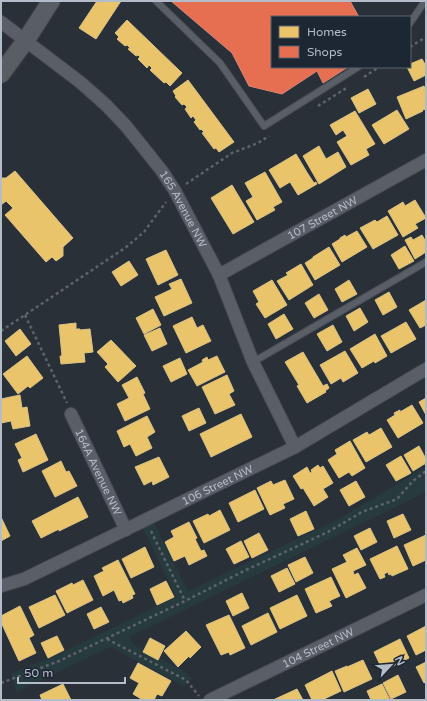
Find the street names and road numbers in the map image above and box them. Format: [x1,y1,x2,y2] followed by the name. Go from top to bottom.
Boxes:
[156,168,209,250] street label: 165 Avenue NW
[285,194,360,243] street label: 107 Street NW
[72,427,124,517] street label: 164A Avenue NW
[180,462,255,508] street label: 106 Street NW
[280,625,356,671] street label: 104 Street NW

